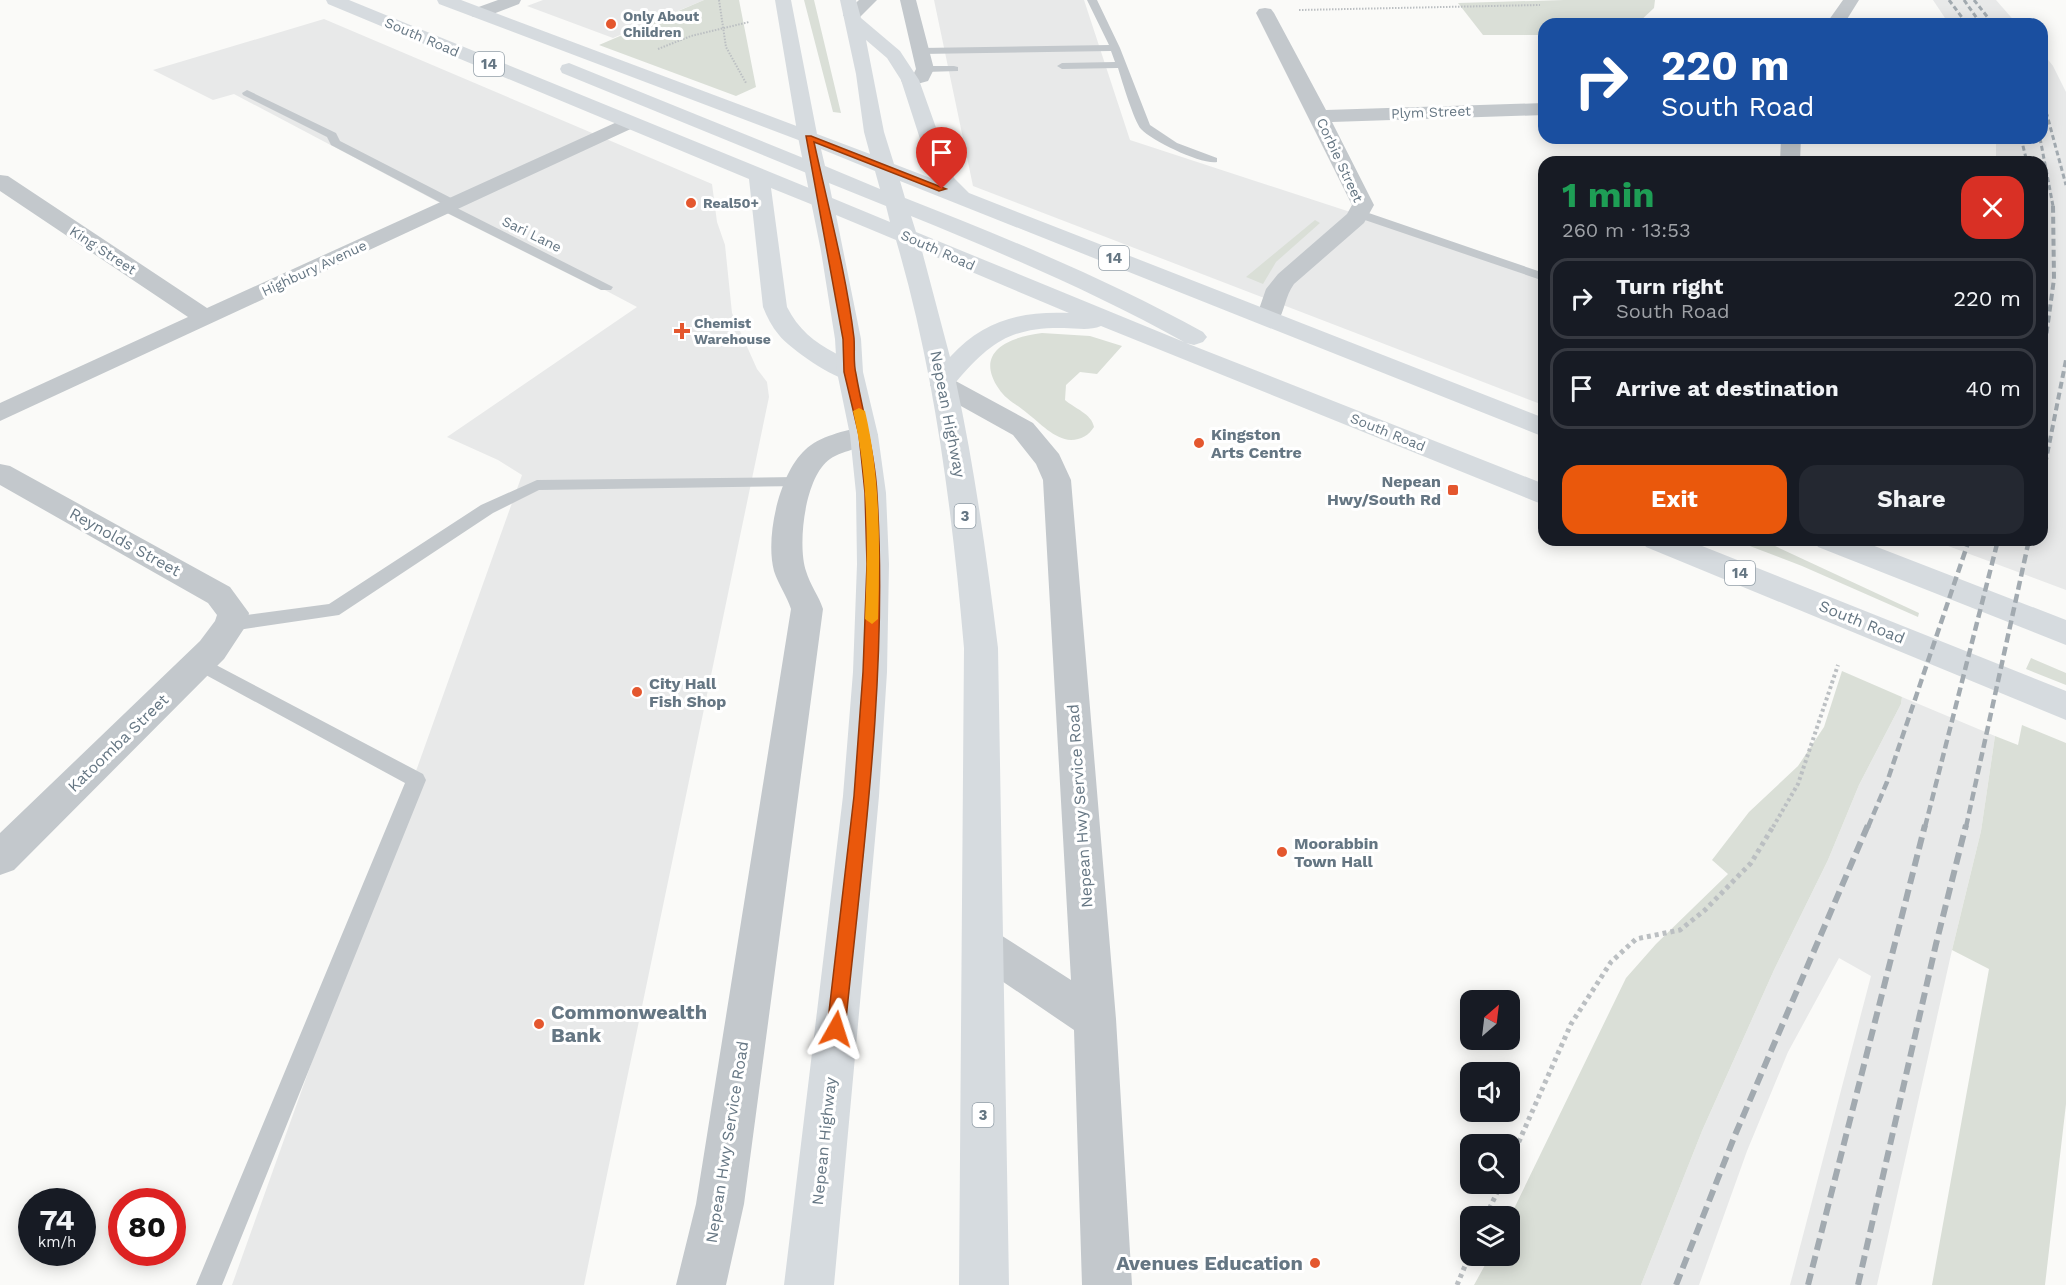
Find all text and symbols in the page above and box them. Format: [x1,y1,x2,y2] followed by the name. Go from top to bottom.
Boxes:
[623,8,699,40] place label: Only About Children
[382,14,462,60] street label: South Road
[604,17,618,31] marker: Only About Children
[1661,41,1790,90] text: 220 m
[1562,42,1640,120] icon: right
[474,52,504,76] road number: 14
[1661,91,1814,123] text: South Road
[1391,103,1471,121] street label: Plym Street
[1313,115,1367,205] street label: Corbie Street
[916,127,967,189] pin
[925,136,958,169] icon: arrive
[1562,174,1654,216] text: 1 min
[1961,176,2024,239] button: close
[703,195,759,211] place label: Real50+
[684,196,698,210] marker: Real50+
[500,213,564,255] street label: Sari Lane
[1562,218,1691,242] text: 260 m · 13:53
[67,223,139,277] street label: King Street
[898,227,978,273] street label: South Road
[259,237,369,299] street label: Highbury Avenue
[1099,246,1129,270] road number: 14
[1616,274,1723,299] text: Turn right
[1565,282,1598,315] icon: right
[1953,286,2021,311] text: 220 m
[1616,299,1730,323] text: South Road
[694,315,771,347] place label: Chemist Warehouse
[675,324,689,338] marker: Chemist Warehouse
[926,349,970,480] street label: Nepean Highway
[1565,372,1598,405] icon: arrive
[1616,376,1839,401] text: Arrive at destination
[1965,376,2021,401] text: 40 m
[1348,410,1428,454] street label: South Road
[1211,425,1302,462] place label: Kingston Arts Centre
[1192,436,1206,450] marker: Kingston Arts Centre
[1562,465,1787,534] button: Exit
[1799,465,2024,534] button: Share
[1327,472,1441,509] place label: Nepean Hwy/South Rd
[1446,483,1460,497] marker: Nepean Hwy/South Rd
[66,504,184,580] street label: Reynolds Street
[954,504,976,528] road number: 3
[1725,561,1755,585] road number: 14
[1816,596,1908,648] street label: South Road
[649,674,726,711] place label: City Hall Fish Shop
[630,685,644,699] marker: City Hall Fish Shop
[64,690,172,796] street label: Katoomba Street
[1063,703,1097,909] street label: Nepean Hwy Service Road
[1294,834,1378,871] place label: Moorabbin Town Hall
[1275,845,1289,859] marker: Moorabbin Town Hall
[1460,990,1520,1050] north arrow
[1460,990,1520,1266] map controls
[804,997,868,1061] position arrow
[551,1000,707,1047] place label: Commonwealth Bank
[532,1017,546,1031] marker: Commonwealth Bank
[702,1040,752,1244] street label: Nepean Hwy Service Road
[1460,1062,1520,1122] button: sound
[808,1075,840,1206] street label: Nepean Highway
[972,1103,994,1127] road number: 3
[1460,1134,1520,1194] button: search
[108,1188,186,1266] speed limit sign: 80
[39,1202,75,1237] text: 74
[1460,1206,1520,1266] button: layers
[38,1233,76,1251] text: km/h
[1116,1251,1303,1275] place label: Avenues Education
[1308,1256,1322,1270] marker: Avenues Education

